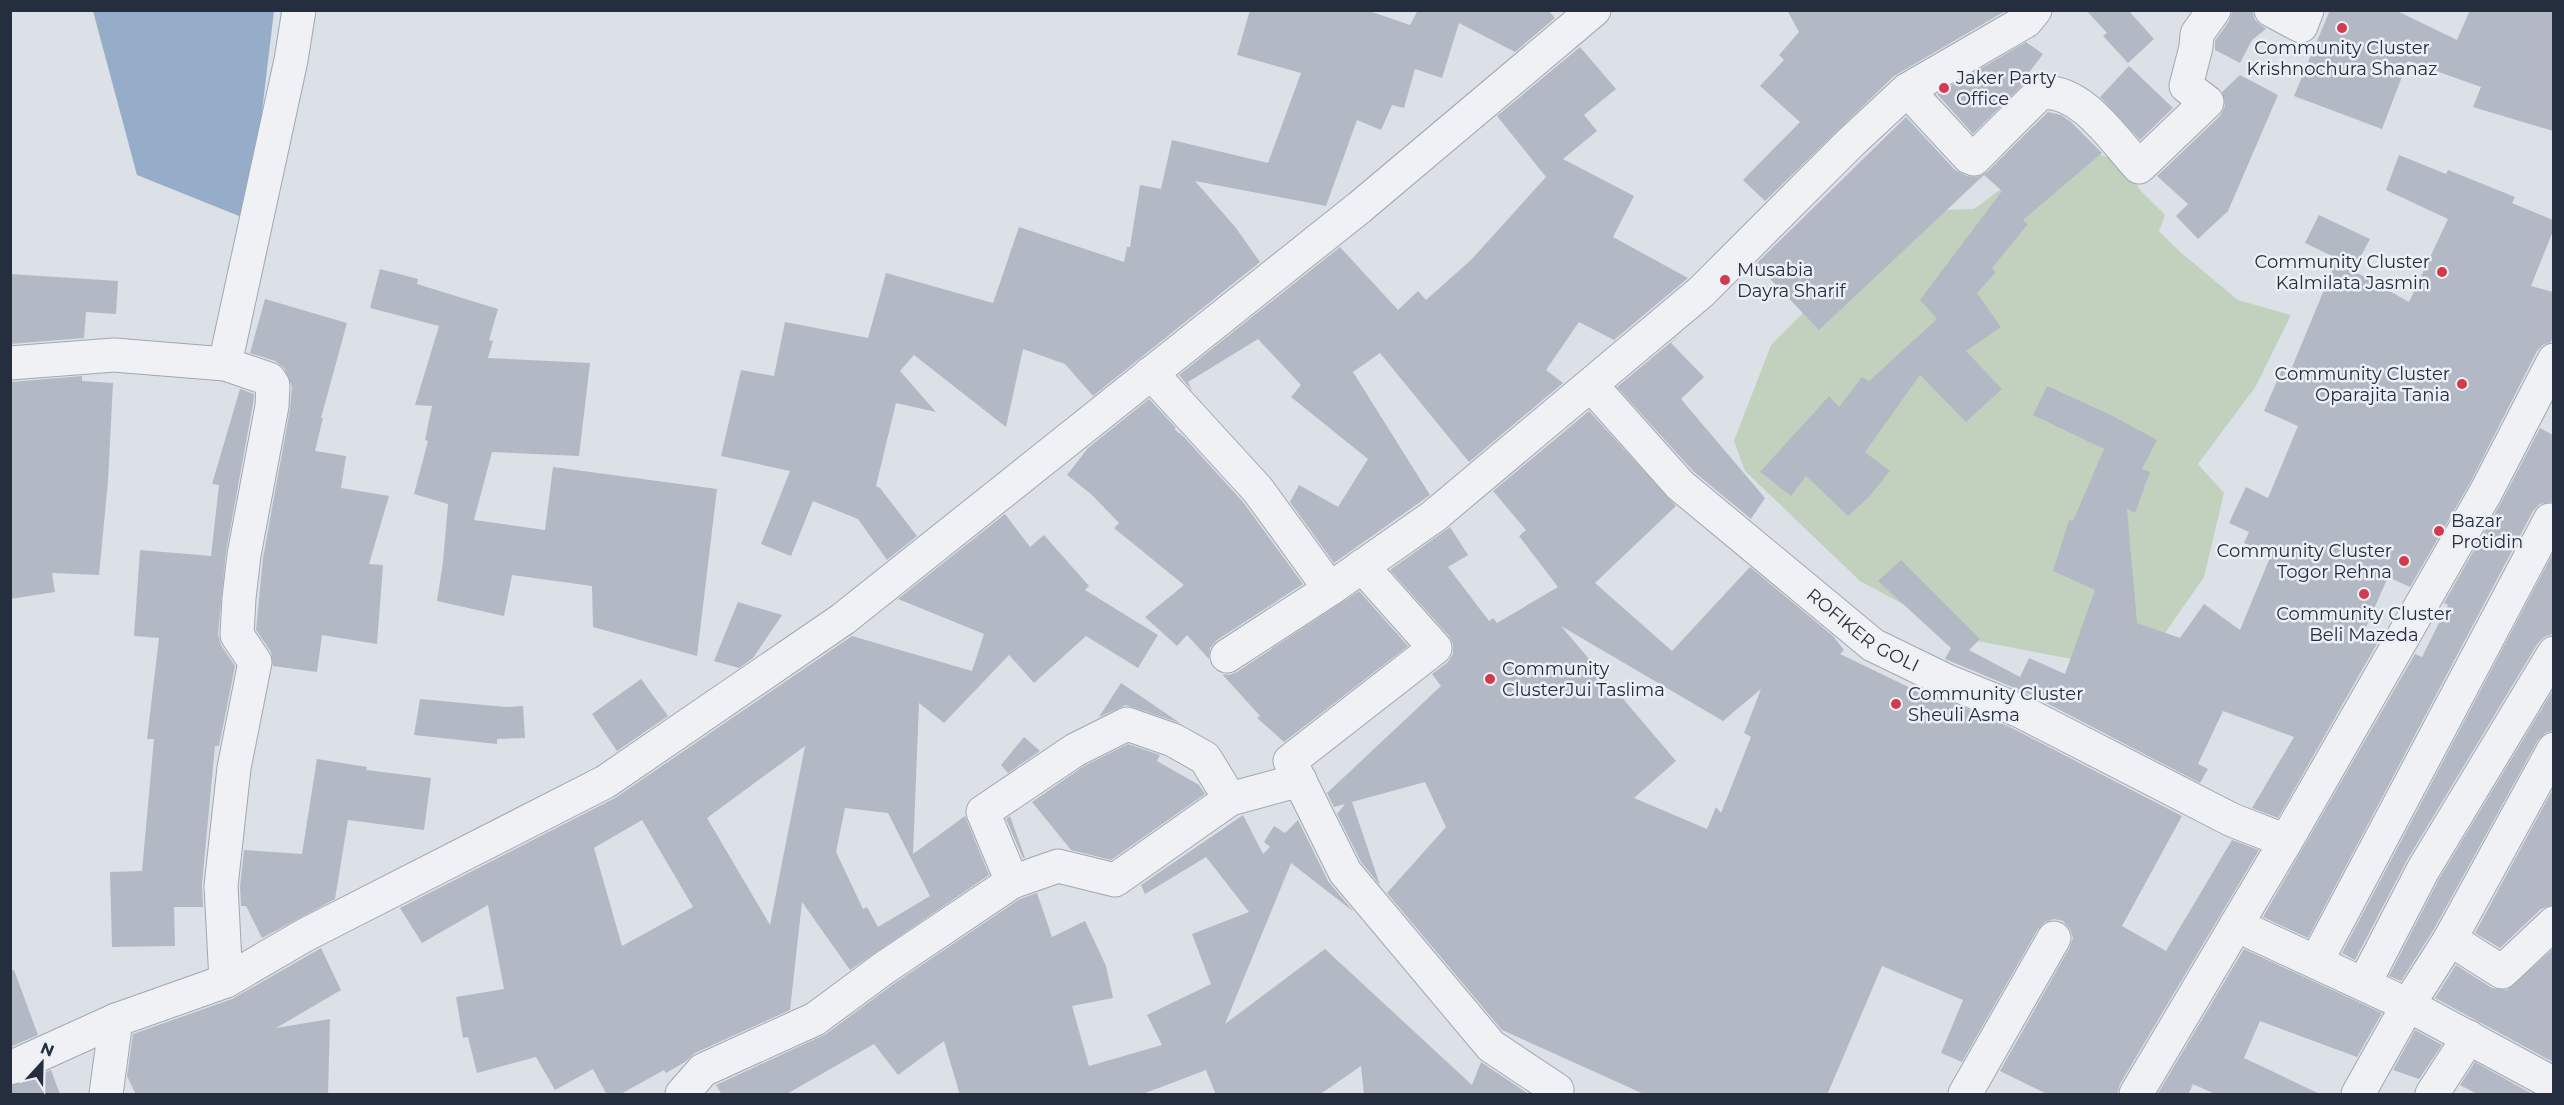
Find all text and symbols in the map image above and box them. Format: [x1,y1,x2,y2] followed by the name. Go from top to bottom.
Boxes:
[2335,21,2349,35] marker: Community Cluster Krishnochura Shanaz
[2247,37,2437,80] place label: Community Cluster Krishnochura Shanaz
[1955,67,2056,110] place label: Jaker Party Office
[1937,81,1951,95] marker: Jaker Party Office
[2255,251,2430,294] place label: Community Cluster Kalmilata Jasmin
[1737,259,1846,302] place label: Musabia Dayra Sharif
[2435,265,2449,279] marker: Community Cluster Kalmilata Jasmin
[1718,273,1732,287] marker: Musabia Dayra Sharif
[2275,363,2450,406] place label: Community Cluster Oparajita Tania
[2455,377,2469,391] marker: Community Cluster Oparajita Tania
[2451,510,2523,553] place label: Bazar Protidin
[2432,524,2446,538] marker: Bazar Protidin
[2217,540,2392,583] place label: Community Cluster Togor Rehna
[2397,554,2411,568] marker: Community Cluster Togor Rehna
[1802,584,1923,677] street label: ROFIKER GOLI
[2357,587,2371,601] marker: Community Cluster Beli Mazeda
[2276,603,2452,646] place label: Community Cluster Beli Mazeda
[1502,658,1665,701] place label: Community ClusterJui Taslima
[1483,672,1497,686] marker: Community ClusterJui Taslima
[1908,683,2083,726] place label: Community Cluster Sheuli Asma
[1889,697,1903,711] marker: Community Cluster Sheuli Asma
[12,1033,72,1093] north arrow
[38,1038,57,1061] text: N

